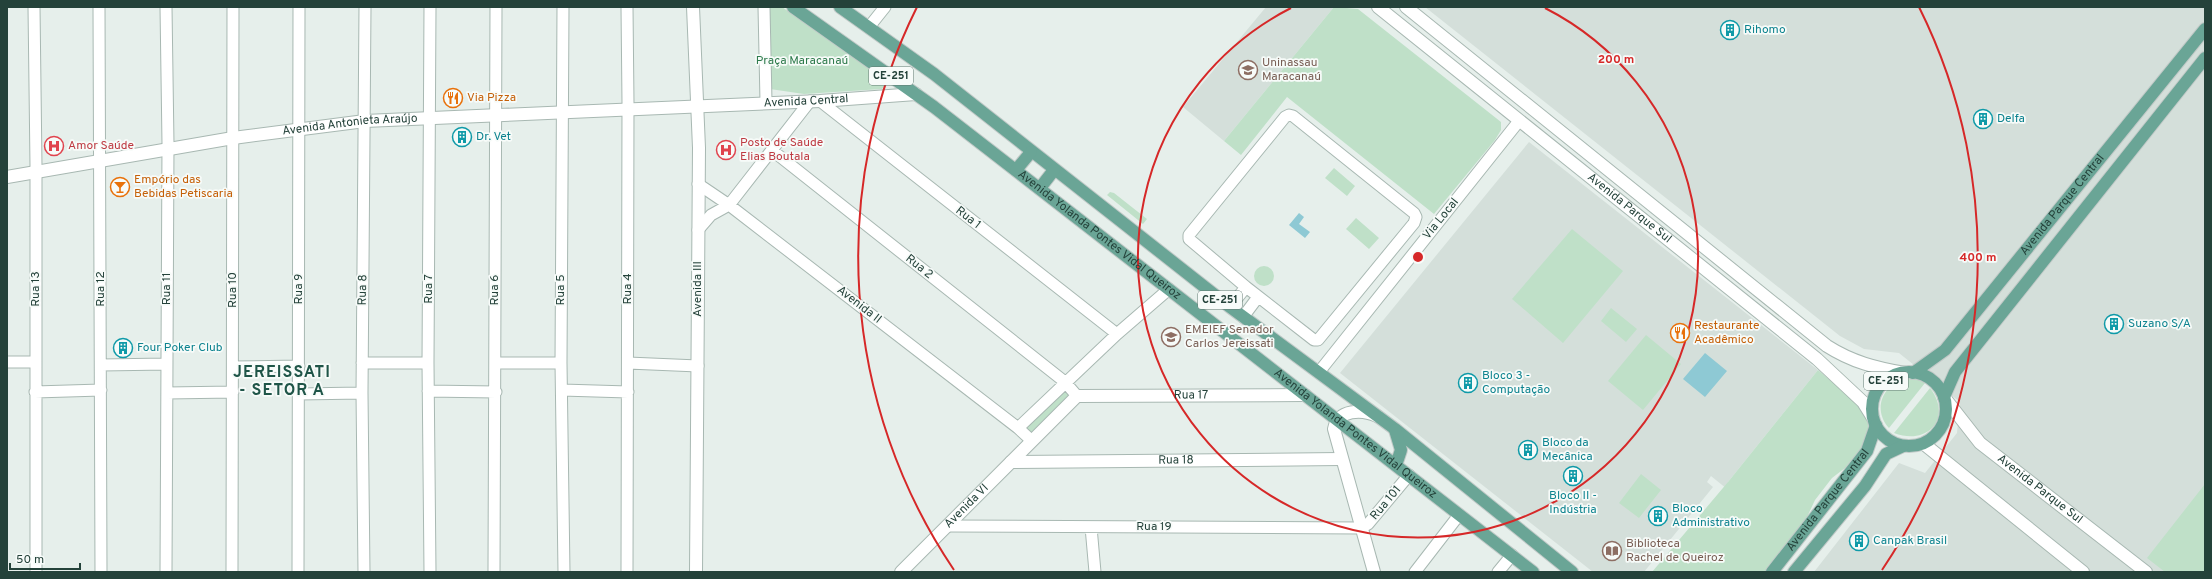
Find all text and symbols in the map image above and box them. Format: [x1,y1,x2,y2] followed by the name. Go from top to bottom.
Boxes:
[1719,19,1741,41] building icon: Rihomo
[1744,22,1786,38] place label: Rihomo
[1598,52,1634,68] text: 200 m
[756,53,848,69] park label: Praça Maracanaú
[1262,55,1321,85] place label: Uninassau Maracanaú
[1237,59,1259,81] school or university icon: Uninassau Maracanaú
[869,67,913,85] road number: CE-251
[442,87,464,109] restaurant icon: Via Pizza
[467,90,516,106] place label: Via Pizza
[763,91,849,111] street label: Avenida Central
[1972,108,1994,130] building icon: Delfa
[281,111,418,140] street label: Avenida Antonieta Araújo
[1997,111,2025,127] place label: Delfa
[451,126,473,148] building icon: Dr. Vet
[476,129,511,145] place label: Dr. Vet
[43,135,65,157] hospital icon: Amor Saúde
[740,135,823,165] place label: Posto de Saúde Elias Boutala
[68,138,134,154] place label: Amor Saúde
[715,139,737,161] hospital icon: Posto de Saúde Elias Boutala
[2017,151,2108,259] street label: Avenida Parque Central
[1014,167,1184,304] street label: Avenida Yolanda Pontes Vidal Queiroz
[1584,170,1675,247] street label: Avenida Parque Sul
[134,172,233,202] place label: Empório das Bebidas Petiscaria
[109,176,131,198] bar icon: Empório das Bebidas Petiscaria
[1419,195,1463,243] street label: Via Local
[952,203,984,233] street label: Rua 1
[1411,250,1425,264] centre of rings
[1959,250,1997,266] text: 400 m
[902,251,936,283] street label: Rua 2
[690,261,706,317] street label: Avenida III
[28,271,44,307] street label: Rua 13
[93,271,109,307] street label: Rua 12
[225,272,241,308] street label: Rua 10
[159,273,175,305] street label: Rua 11
[620,273,636,305] street label: Rua 4
[291,274,307,304] street label: Rua 9
[355,274,371,306] street label: Rua 8
[421,274,437,304] street label: Rua 7
[553,274,569,306] street label: Rua 5
[487,275,503,305] street label: Rua 6
[833,282,885,328] street label: Avenida II
[1198,291,1242,309] road number: CE-251
[2103,313,2125,335] building icon: Suzano S/A
[2128,316,2191,332] place label: Suzano S/A
[1694,318,1759,348] place label: Restaurante Acadêmico
[1185,322,1274,352] place label: EMEIEF Senador Carlos Jereissati
[1669,322,1691,344] restaurant icon: Restaurante Acadêmico
[1160,326,1182,348] school or university icon: EMEIEF Senador Carlos Jereissati
[112,337,134,359] building icon: Four Poker Club
[137,340,223,356] place label: Four Poker Club
[233,363,331,401] district label: JEREISSATI - SETOR A
[1270,365,1440,502] street label: Avenida Yolanda Pontes Vidal Queiroz
[1482,368,1550,398] place label: Bloco 3 - Computação
[1457,372,1479,394] building icon: Bloco 3 - Computação
[1864,372,1908,390] road number: CE-251
[1174,387,1208,404] street label: Rua 17
[1542,435,1593,465] place label: Bloco da Mecânica
[1517,439,1539,461] building icon: Bloco da Mecânica
[1783,446,1873,555] street label: Avenida Parque Central
[1994,451,2086,528] street label: Avenida Parque Sul
[1158,452,1194,469] street label: Rua 18
[1562,465,1584,487] building icon: Bloco II - Indústria
[941,481,992,532] street label: Avenida VI
[1367,482,1405,524] street label: Rua 101
[1549,488,1597,518] place label: Bloco II - Indústria
[1672,501,1750,531] place label: Bloco Administrativo
[1647,505,1669,527] building icon: Bloco Administrativo
[1136,519,1172,535] street label: Rua 19
[1848,530,1870,552] building icon: Canpak Brasil
[1873,533,1947,549] place label: Canpak Brasil
[1626,536,1724,566] place label: Biblioteca Rachel de Queiroz
[1601,540,1623,562] library icon: Biblioteca Rachel de Queiroz
[10,545,80,571] scale bar
[16,552,44,568] text: 50 m

